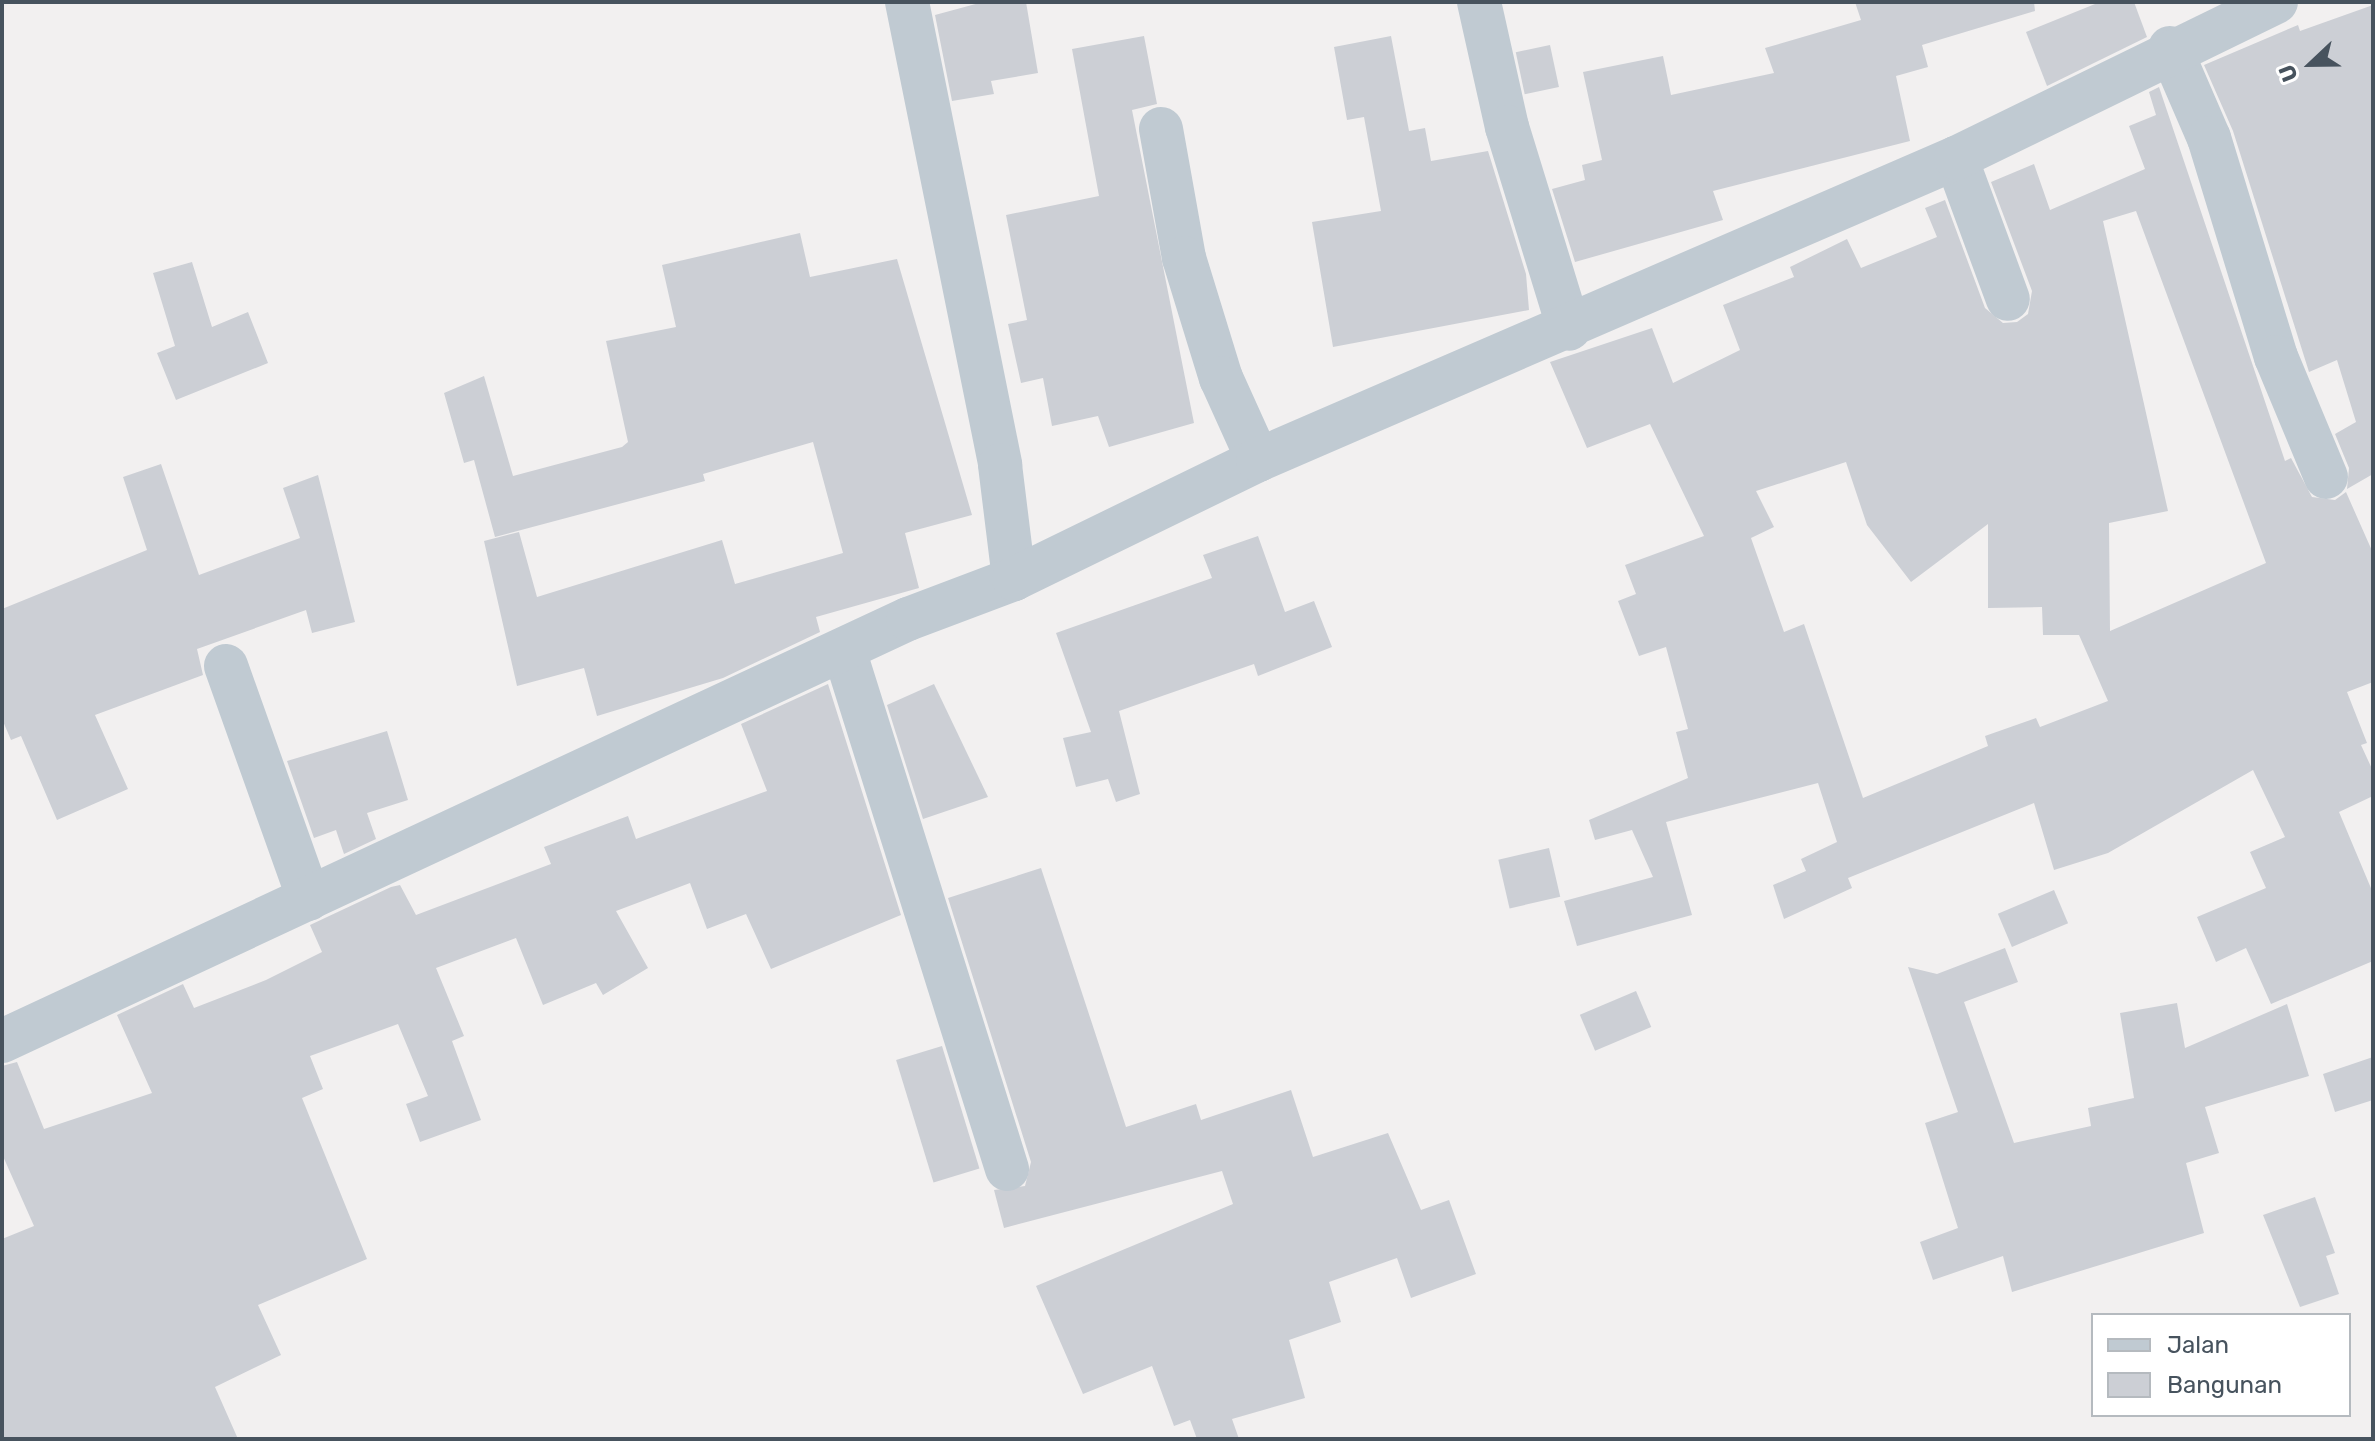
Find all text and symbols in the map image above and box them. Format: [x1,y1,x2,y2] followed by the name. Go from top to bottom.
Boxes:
[2271,24,2351,104] north arrow
[2273,61,2304,86] text: U
[2091,1313,2351,1417] legend
[2167,1331,2229,1359] text: Jalan
[2167,1371,2282,1399] text: Bangunan

